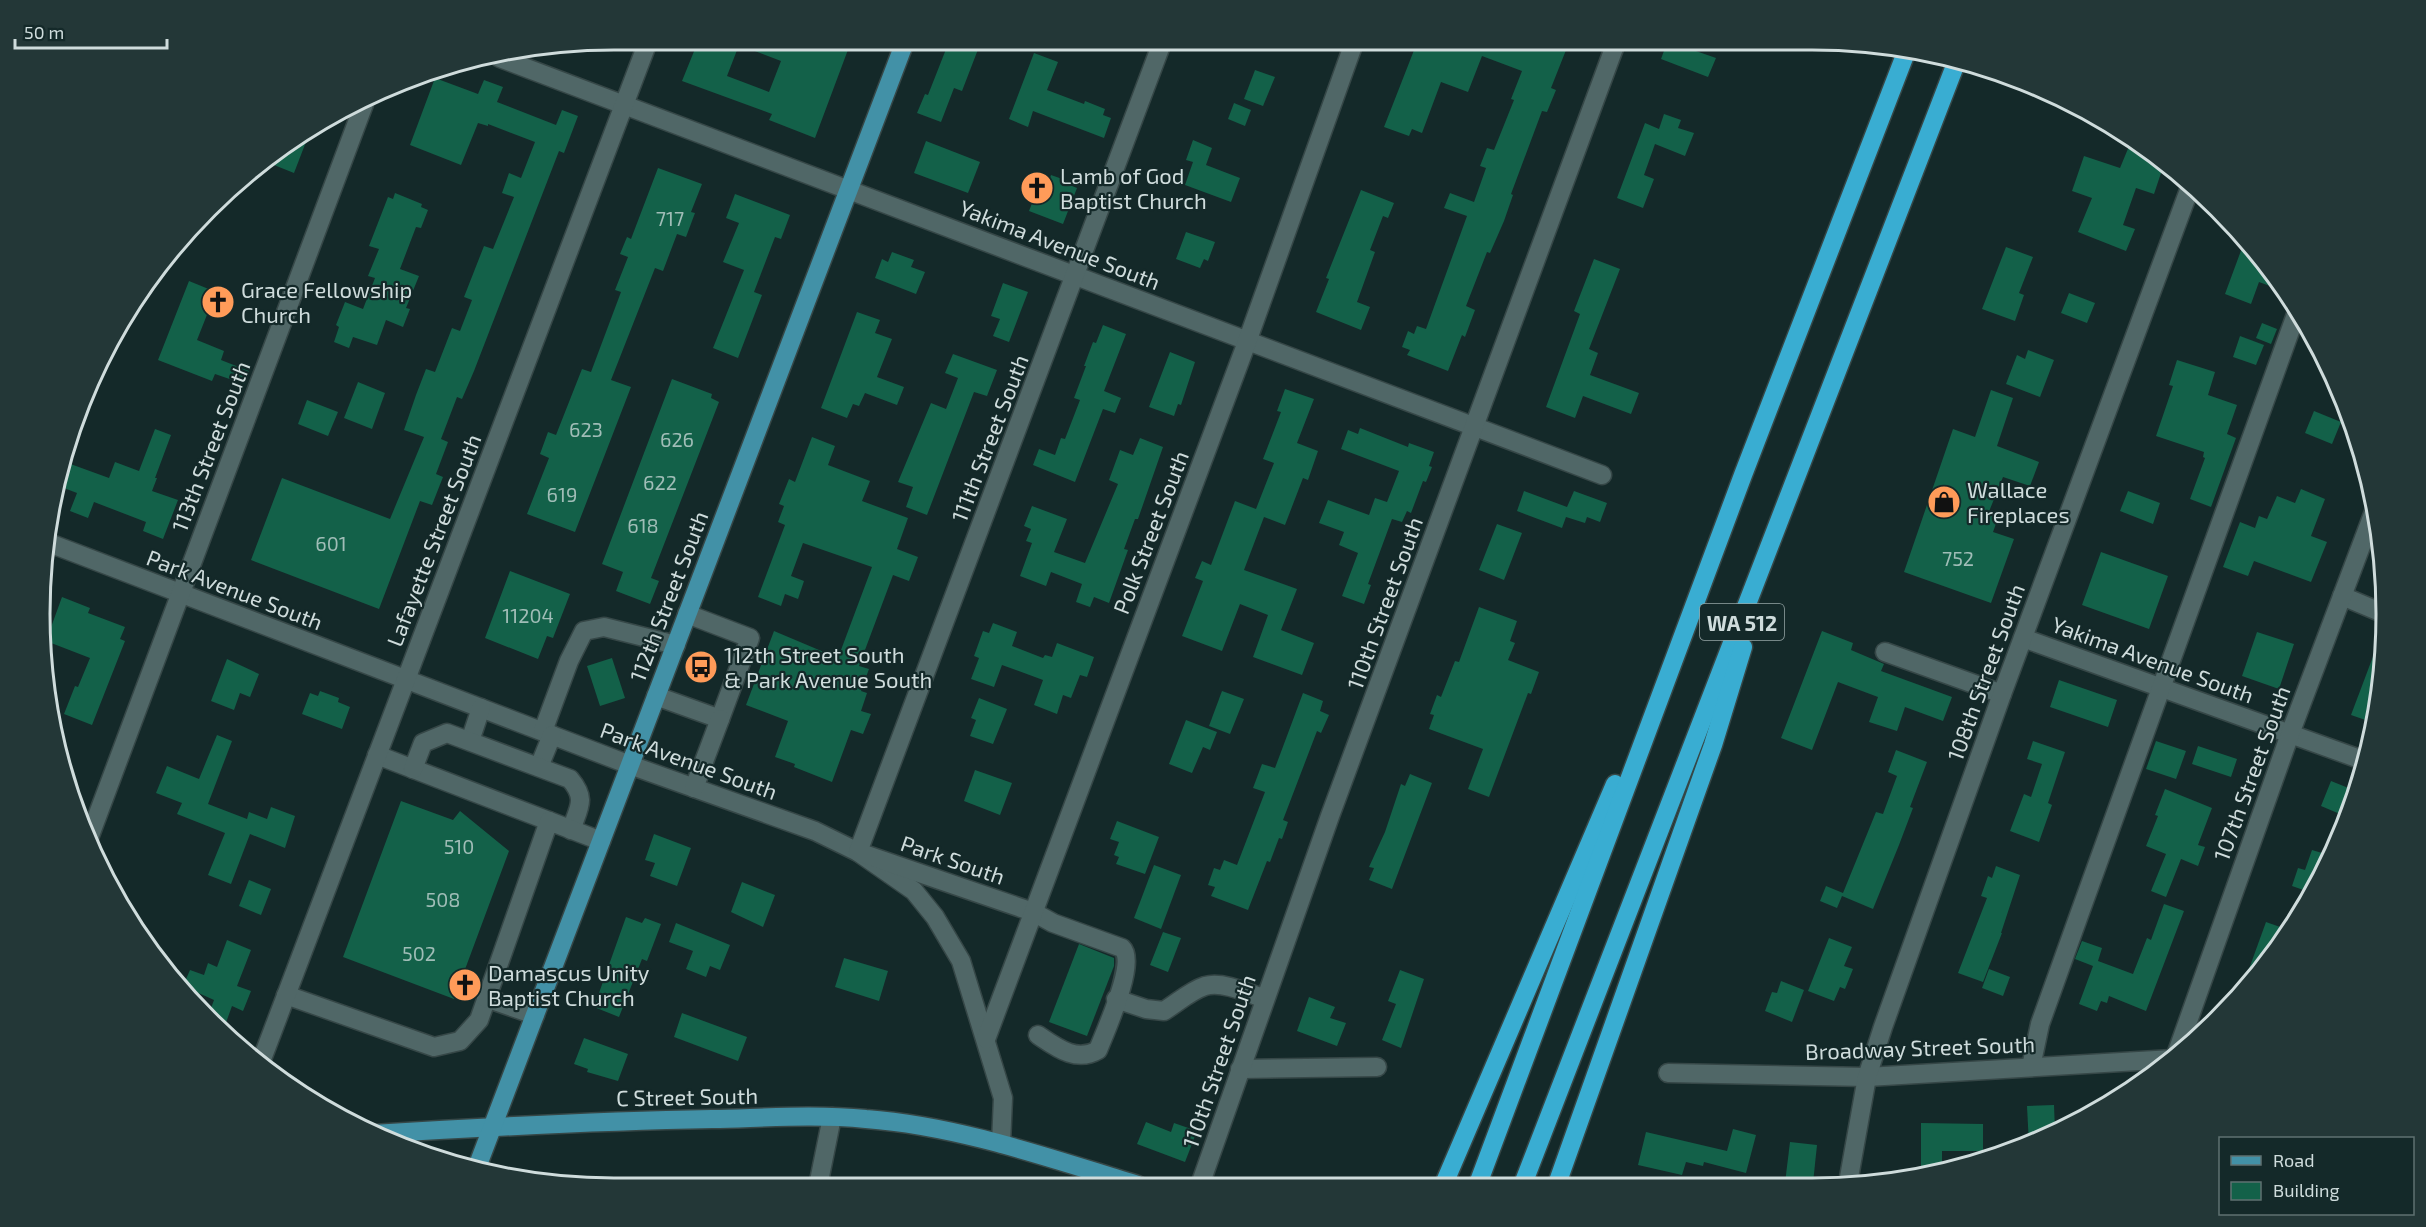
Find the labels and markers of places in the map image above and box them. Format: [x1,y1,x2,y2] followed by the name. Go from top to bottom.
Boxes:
[1060,162,1207,213] place label: Lamb of God Baptist Church
[1019,170,1055,206] church icon: Lamb of God Baptist Church
[241,276,412,327] place label: Grace Fellowship Church
[200,284,236,320] church icon: Grace Fellowship Church
[1967,476,2070,527] place label: Wallace Fireplaces
[1926,484,1962,520] shop icon: Wallace Fireplaces
[724,641,932,692] place label: 112th Street South & Park Avenue South
[683,649,719,685] bus stop icon: 112th Street South & Park Avenue South
[488,959,650,1010] place label: Damascus Unity Baptist Church
[447,967,483,1003] church icon: Damascus Unity Baptist Church

